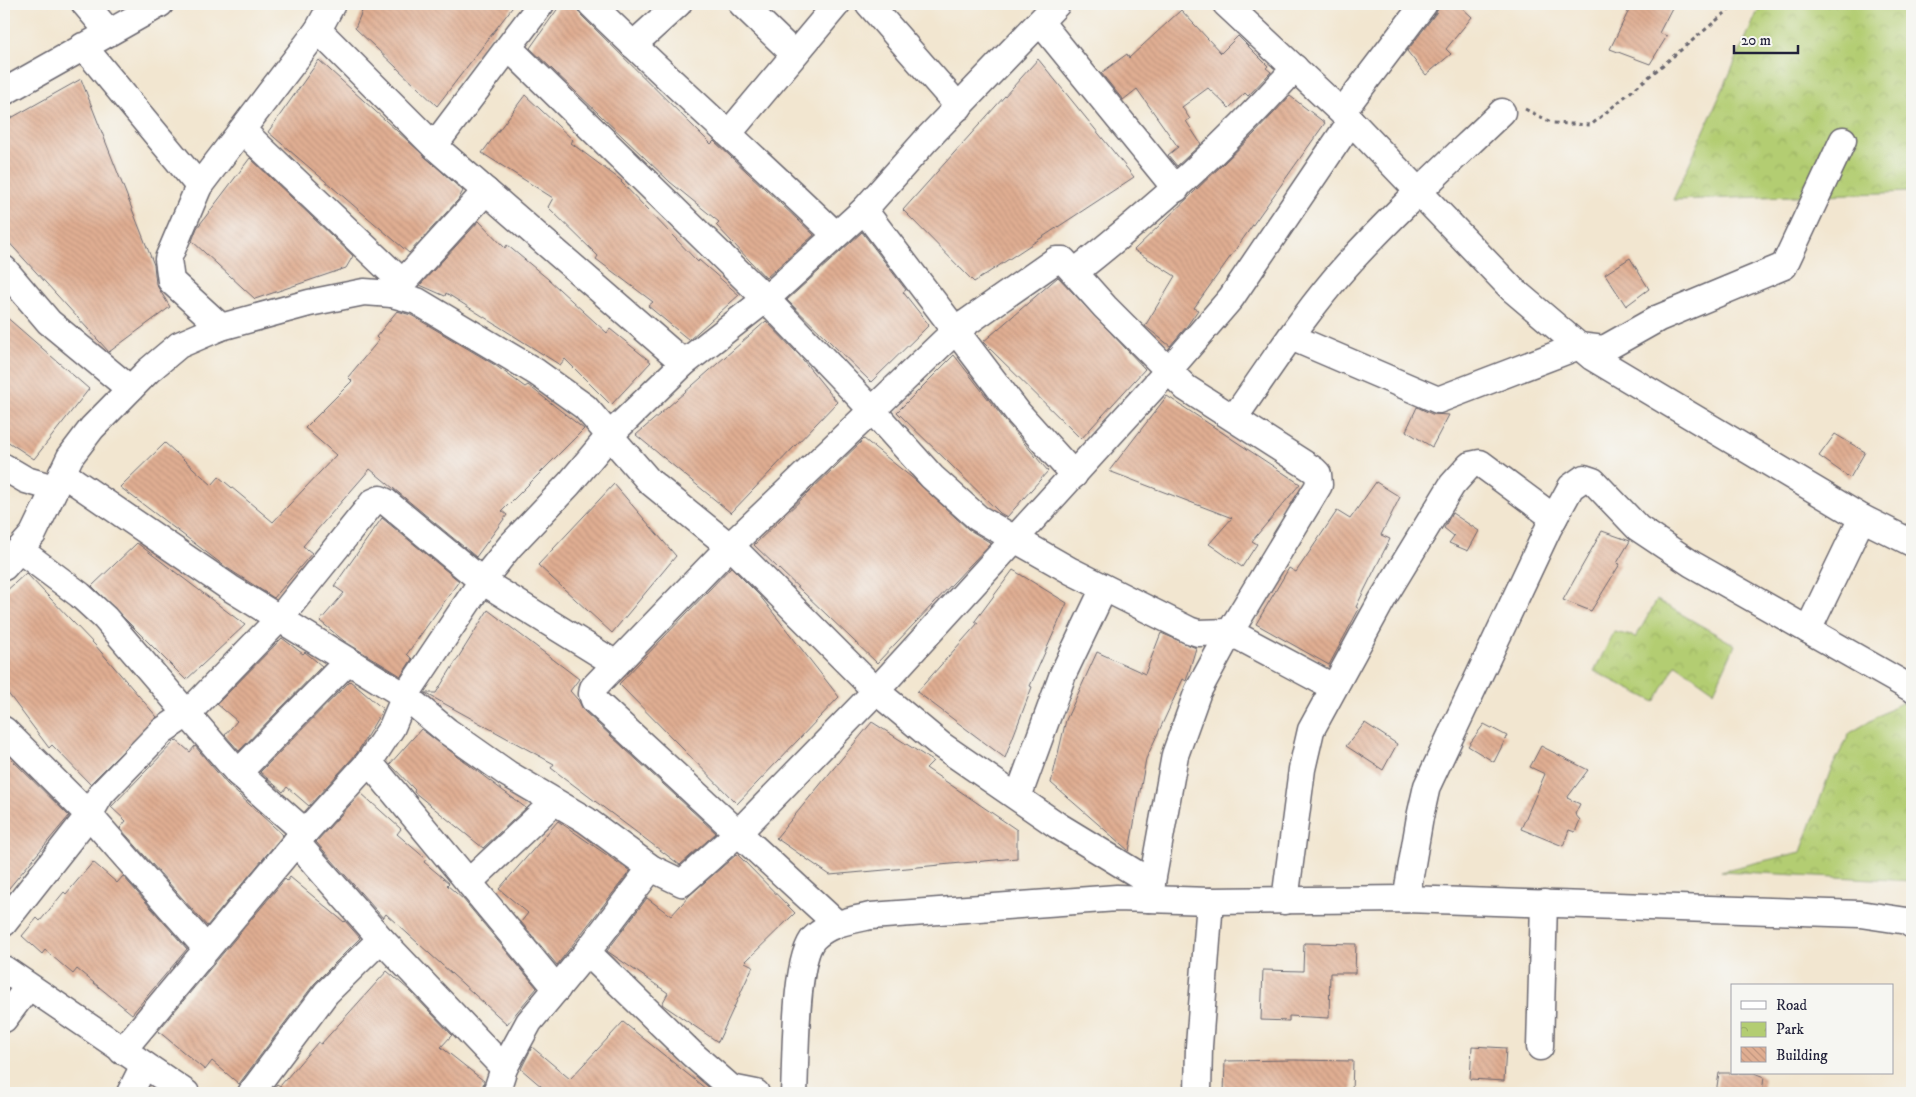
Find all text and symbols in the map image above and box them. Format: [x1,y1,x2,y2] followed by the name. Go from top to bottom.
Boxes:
[1734,22,1797,54] scale bar
[1741,31,1771,50] text: 20 m
[1731,984,1894,1074] legend
[1776,996,1808,1015] text: Road
[1776,1020,1805,1039] text: Park
[1776,1046,1828,1065] text: Building

